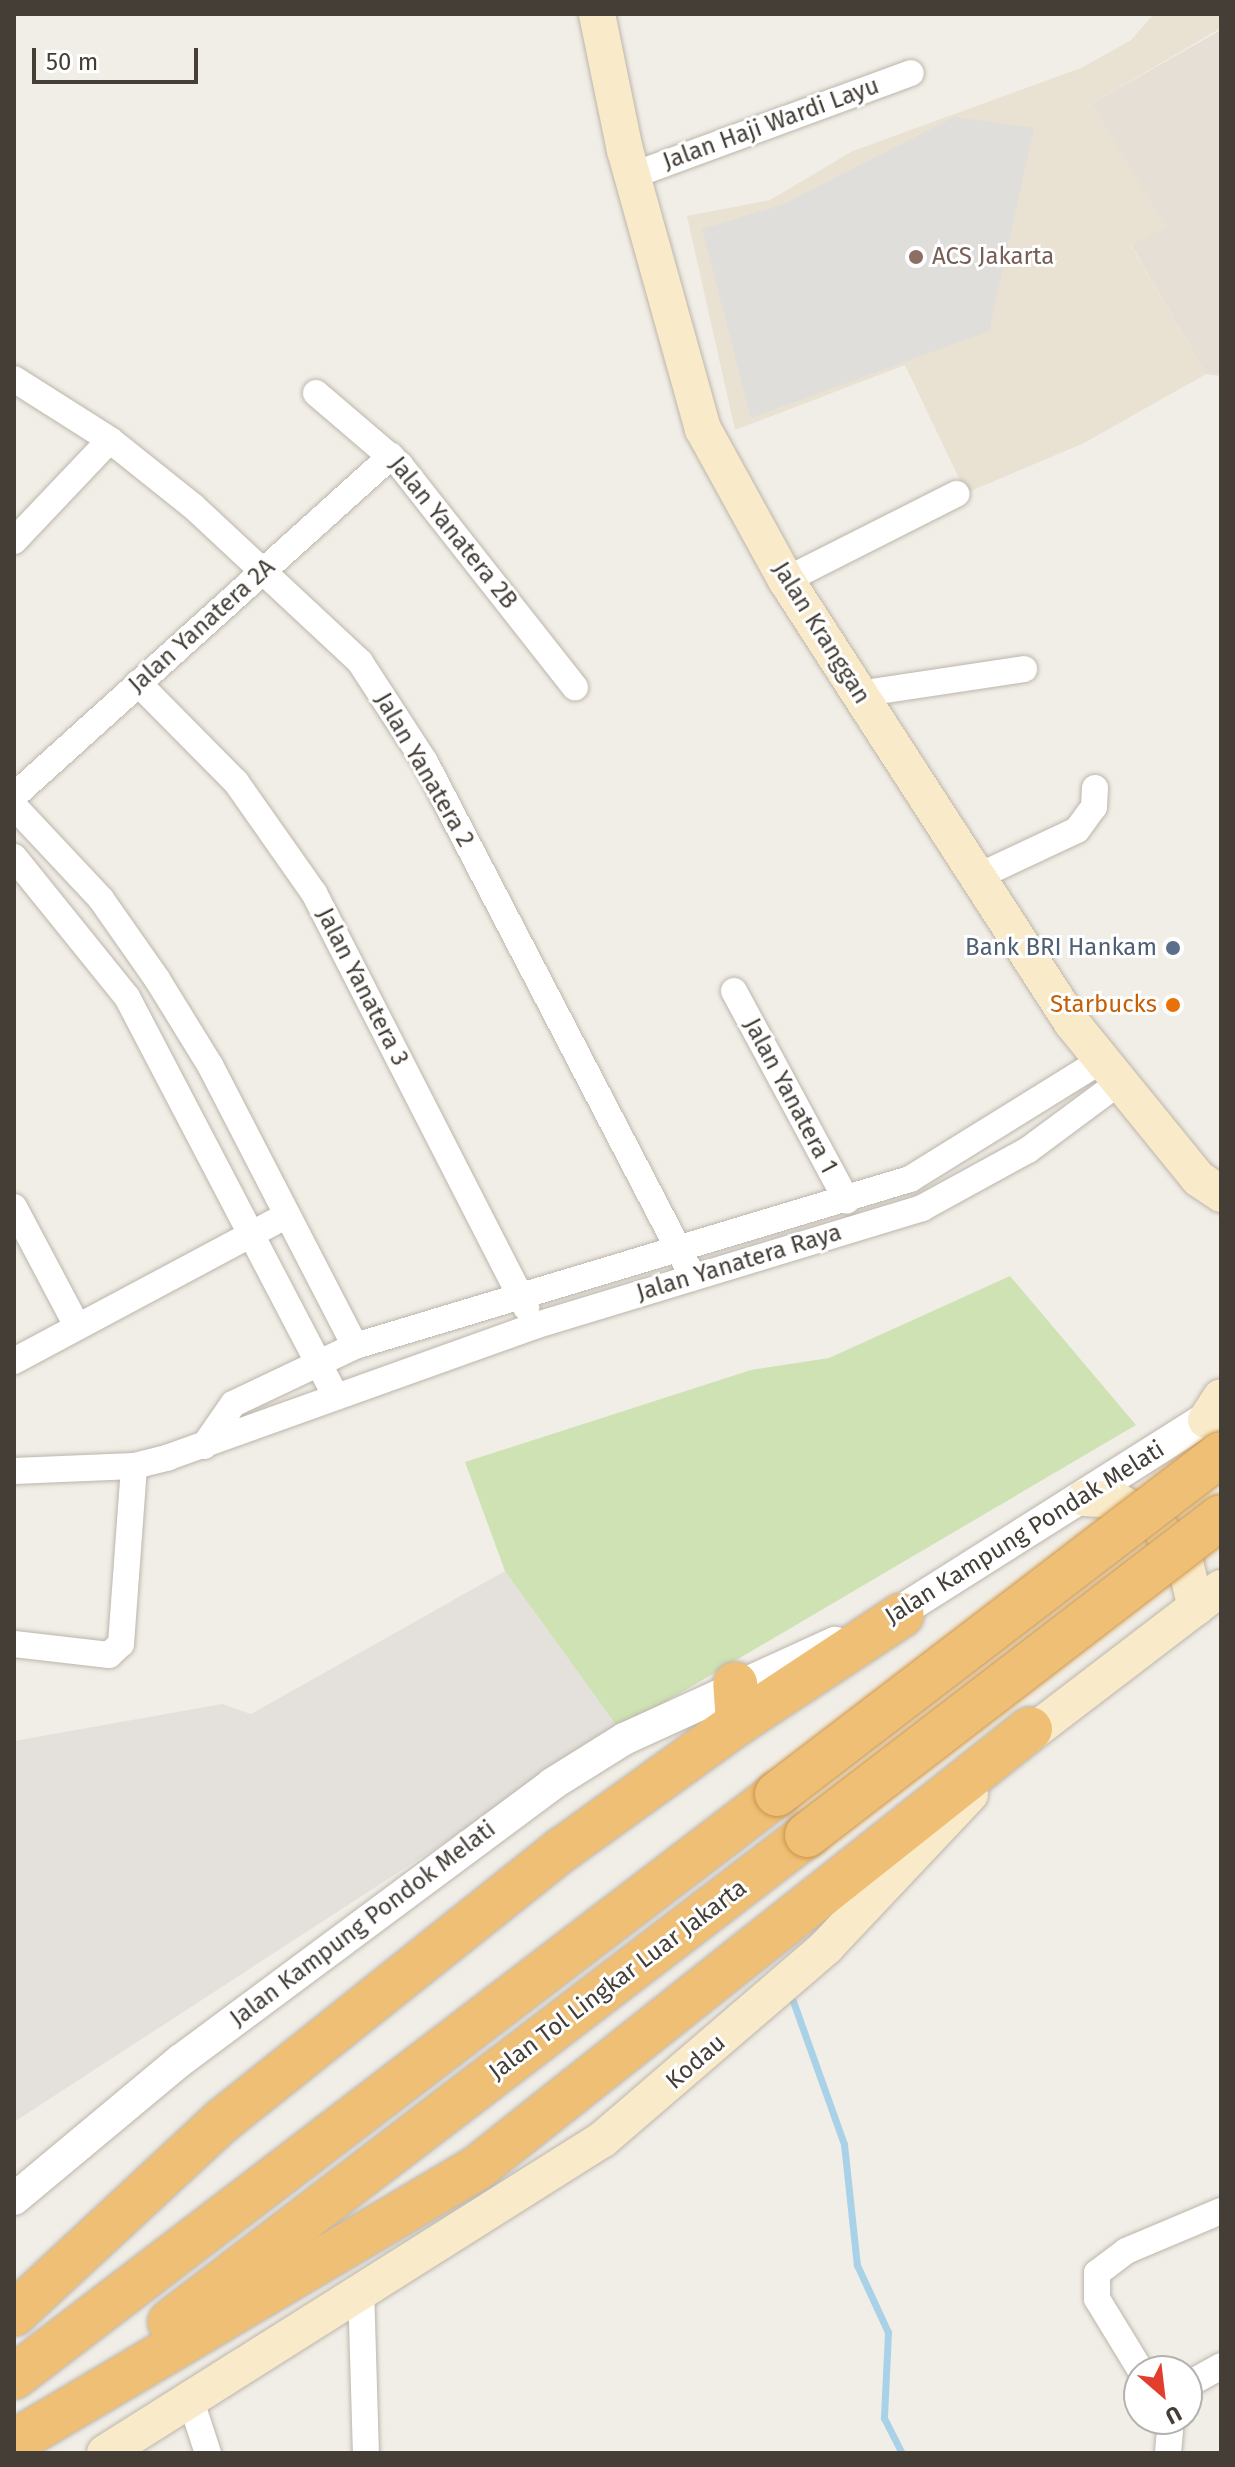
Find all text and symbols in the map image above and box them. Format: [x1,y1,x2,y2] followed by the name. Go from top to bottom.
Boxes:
[36,32,202,82] scale bar
[46,48,98,76] text: 50 m
[659,71,883,177] street label: Jalan Haji Wardi Layu
[932,243,1054,271] place label: ACS Jakarta
[907,248,925,266] marker: ACS Jakarta
[383,451,523,615] street label: Jalan Yanatera 2B
[123,553,281,699] street label: Jalan Yanatera 2A
[766,557,876,709] street label: Jalan Kranggan
[368,688,480,852] street label: Jalan Yanatera 2
[310,903,414,1071] street label: Jalan Yanatera 3
[965,934,1157,962] place label: Bank BRI Hankam
[1164,939,1182,957] marker: Bank BRI Hankam
[1050,991,1157,1019] place label: Starbucks
[1164,996,1182,1014] marker: Starbucks
[737,1013,843,1179] street label: Jalan Yanatera 1
[633,1218,845,1308] street label: Jalan Yanatera Raya
[880,1435,1170,1631] street label: Jalan Kampung Pondak Melati
[225,1815,501,2033] street label: Jalan Kampung Pondok Melati
[483,1874,753,2086] street label: Jalan Tol Lingkar Luar Jakarta
[660,2028,732,2096] street label: Kodau
[1123,2355,1203,2435] north arrow
[1161,2400,1186,2430] text: U

